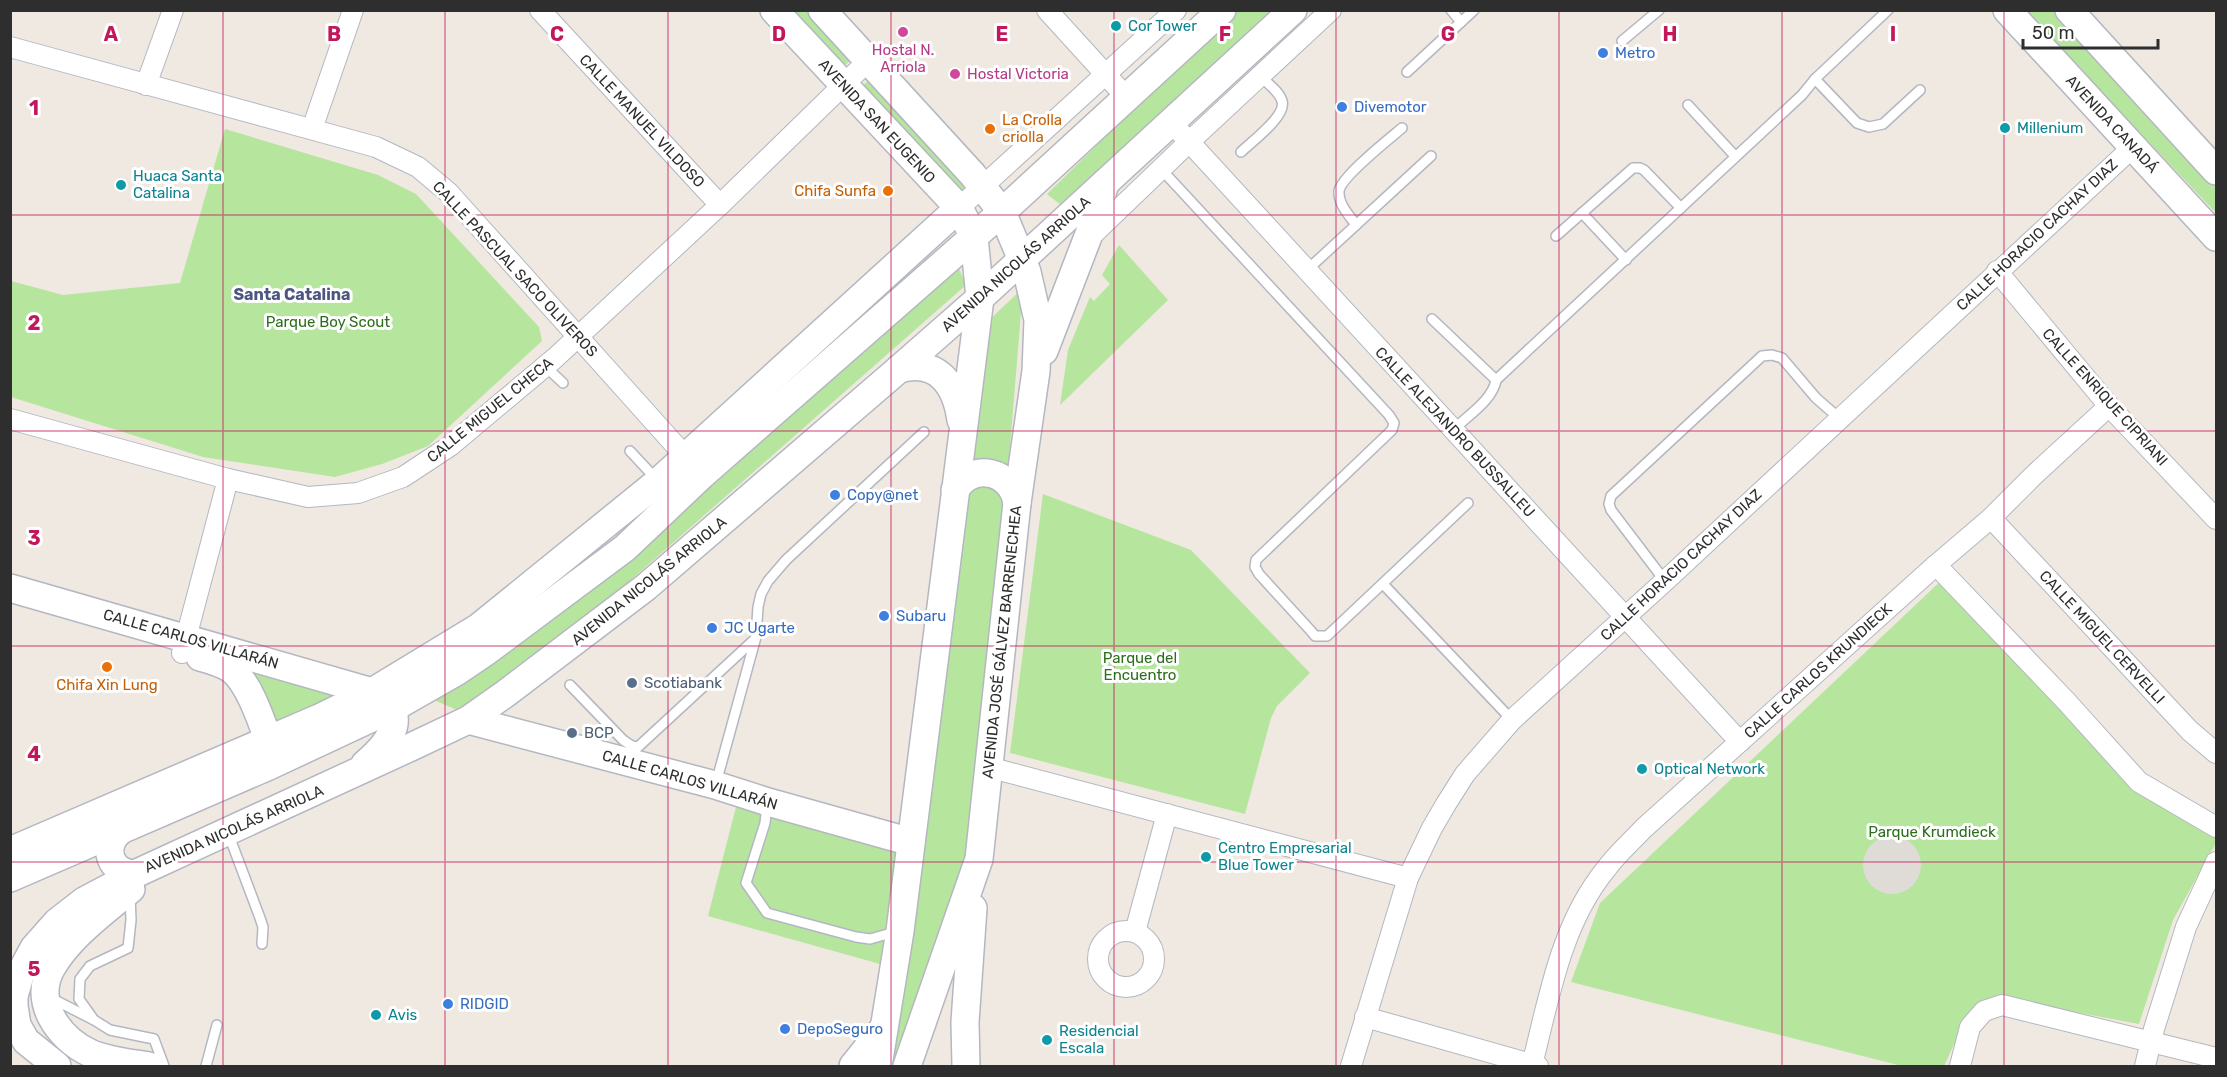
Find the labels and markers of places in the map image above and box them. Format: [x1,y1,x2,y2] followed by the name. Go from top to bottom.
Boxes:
[1128,17,1197,35] place label: Cor Tower
[1109,19,1123,33] marker: Cor Tower
[896,25,910,39] marker: Hostal N. Arriola
[872,41,934,76] place label: Hostal N. Arriola
[1615,44,1655,62] place label: Metro
[1596,46,1610,60] marker: Metro
[967,65,1069,83] place label: Hostal Victoria
[948,67,962,81] marker: Hostal Victoria
[1354,98,1427,116] place label: Divemotor
[1335,100,1349,114] marker: Divemotor
[1002,111,1062,146] place label: La Crolla criolla
[2017,119,2083,137] place label: Millenium
[1998,121,2012,135] marker: Millenium
[983,122,997,136] marker: La Crolla criolla
[133,167,222,202] place label: Huaca Santa Catalina
[114,178,128,192] marker: Huaca Santa Catalina
[794,182,876,200] place label: Chifa Sunfa
[881,184,895,198] marker: Chifa Sunfa
[847,486,918,504] place label: Copy@net
[828,488,842,502] marker: Copy@net
[896,607,946,625] place label: Subaru
[877,609,891,623] marker: Subaru
[724,619,795,637] place label: JC Ugarte
[705,621,719,635] marker: JC Ugarte
[100,660,114,674] marker: Chifa Xin Lung
[644,674,722,692] place label: Scotiabank
[56,676,158,694] place label: Chifa Xin Lung
[625,676,639,690] marker: Scotiabank
[584,724,614,742] place label: BCP
[565,726,579,740] marker: BCP
[1654,760,1765,778] place label: Optical Network
[1635,762,1649,776] marker: Optical Network
[1218,839,1352,874] place label: Centro Empresarial Blue Tower
[1199,850,1213,864] marker: Centro Empresarial Blue Tower
[460,995,509,1013] place label: RIDGID
[441,997,455,1011] marker: RIDGID
[388,1006,418,1024] place label: Avis
[369,1008,383,1022] marker: Avis
[797,1020,883,1038] place label: DepoSeguro
[778,1022,792,1036] marker: DepoSeguro
[1059,1022,1139,1057] place label: Residencial Escala
[1040,1033,1054,1047] marker: Residencial Escala

